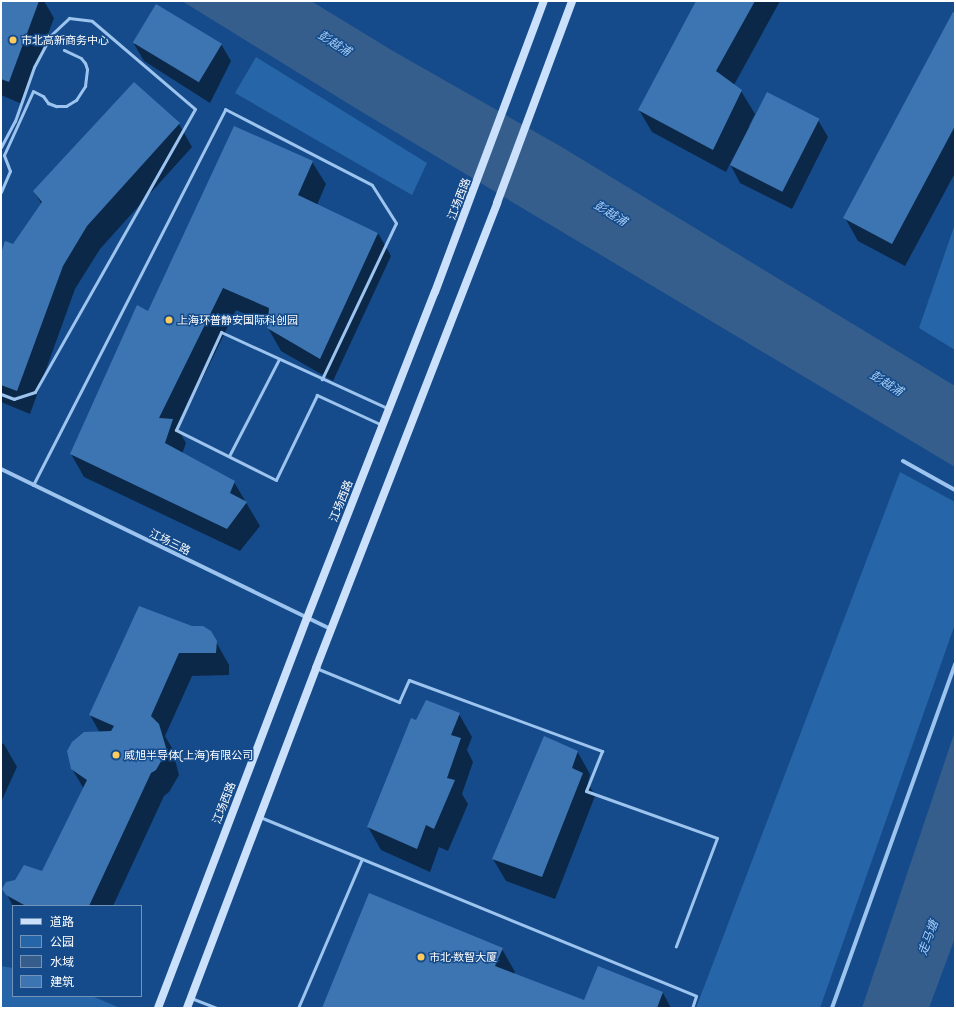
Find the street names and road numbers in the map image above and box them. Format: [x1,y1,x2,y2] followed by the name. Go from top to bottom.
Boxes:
[445,176,473,222] street label: 江场西路
[327,478,355,524] street label: 江场西路
[147,526,193,558] street label: 江场三路
[210,780,238,826] street label: 江场西路

